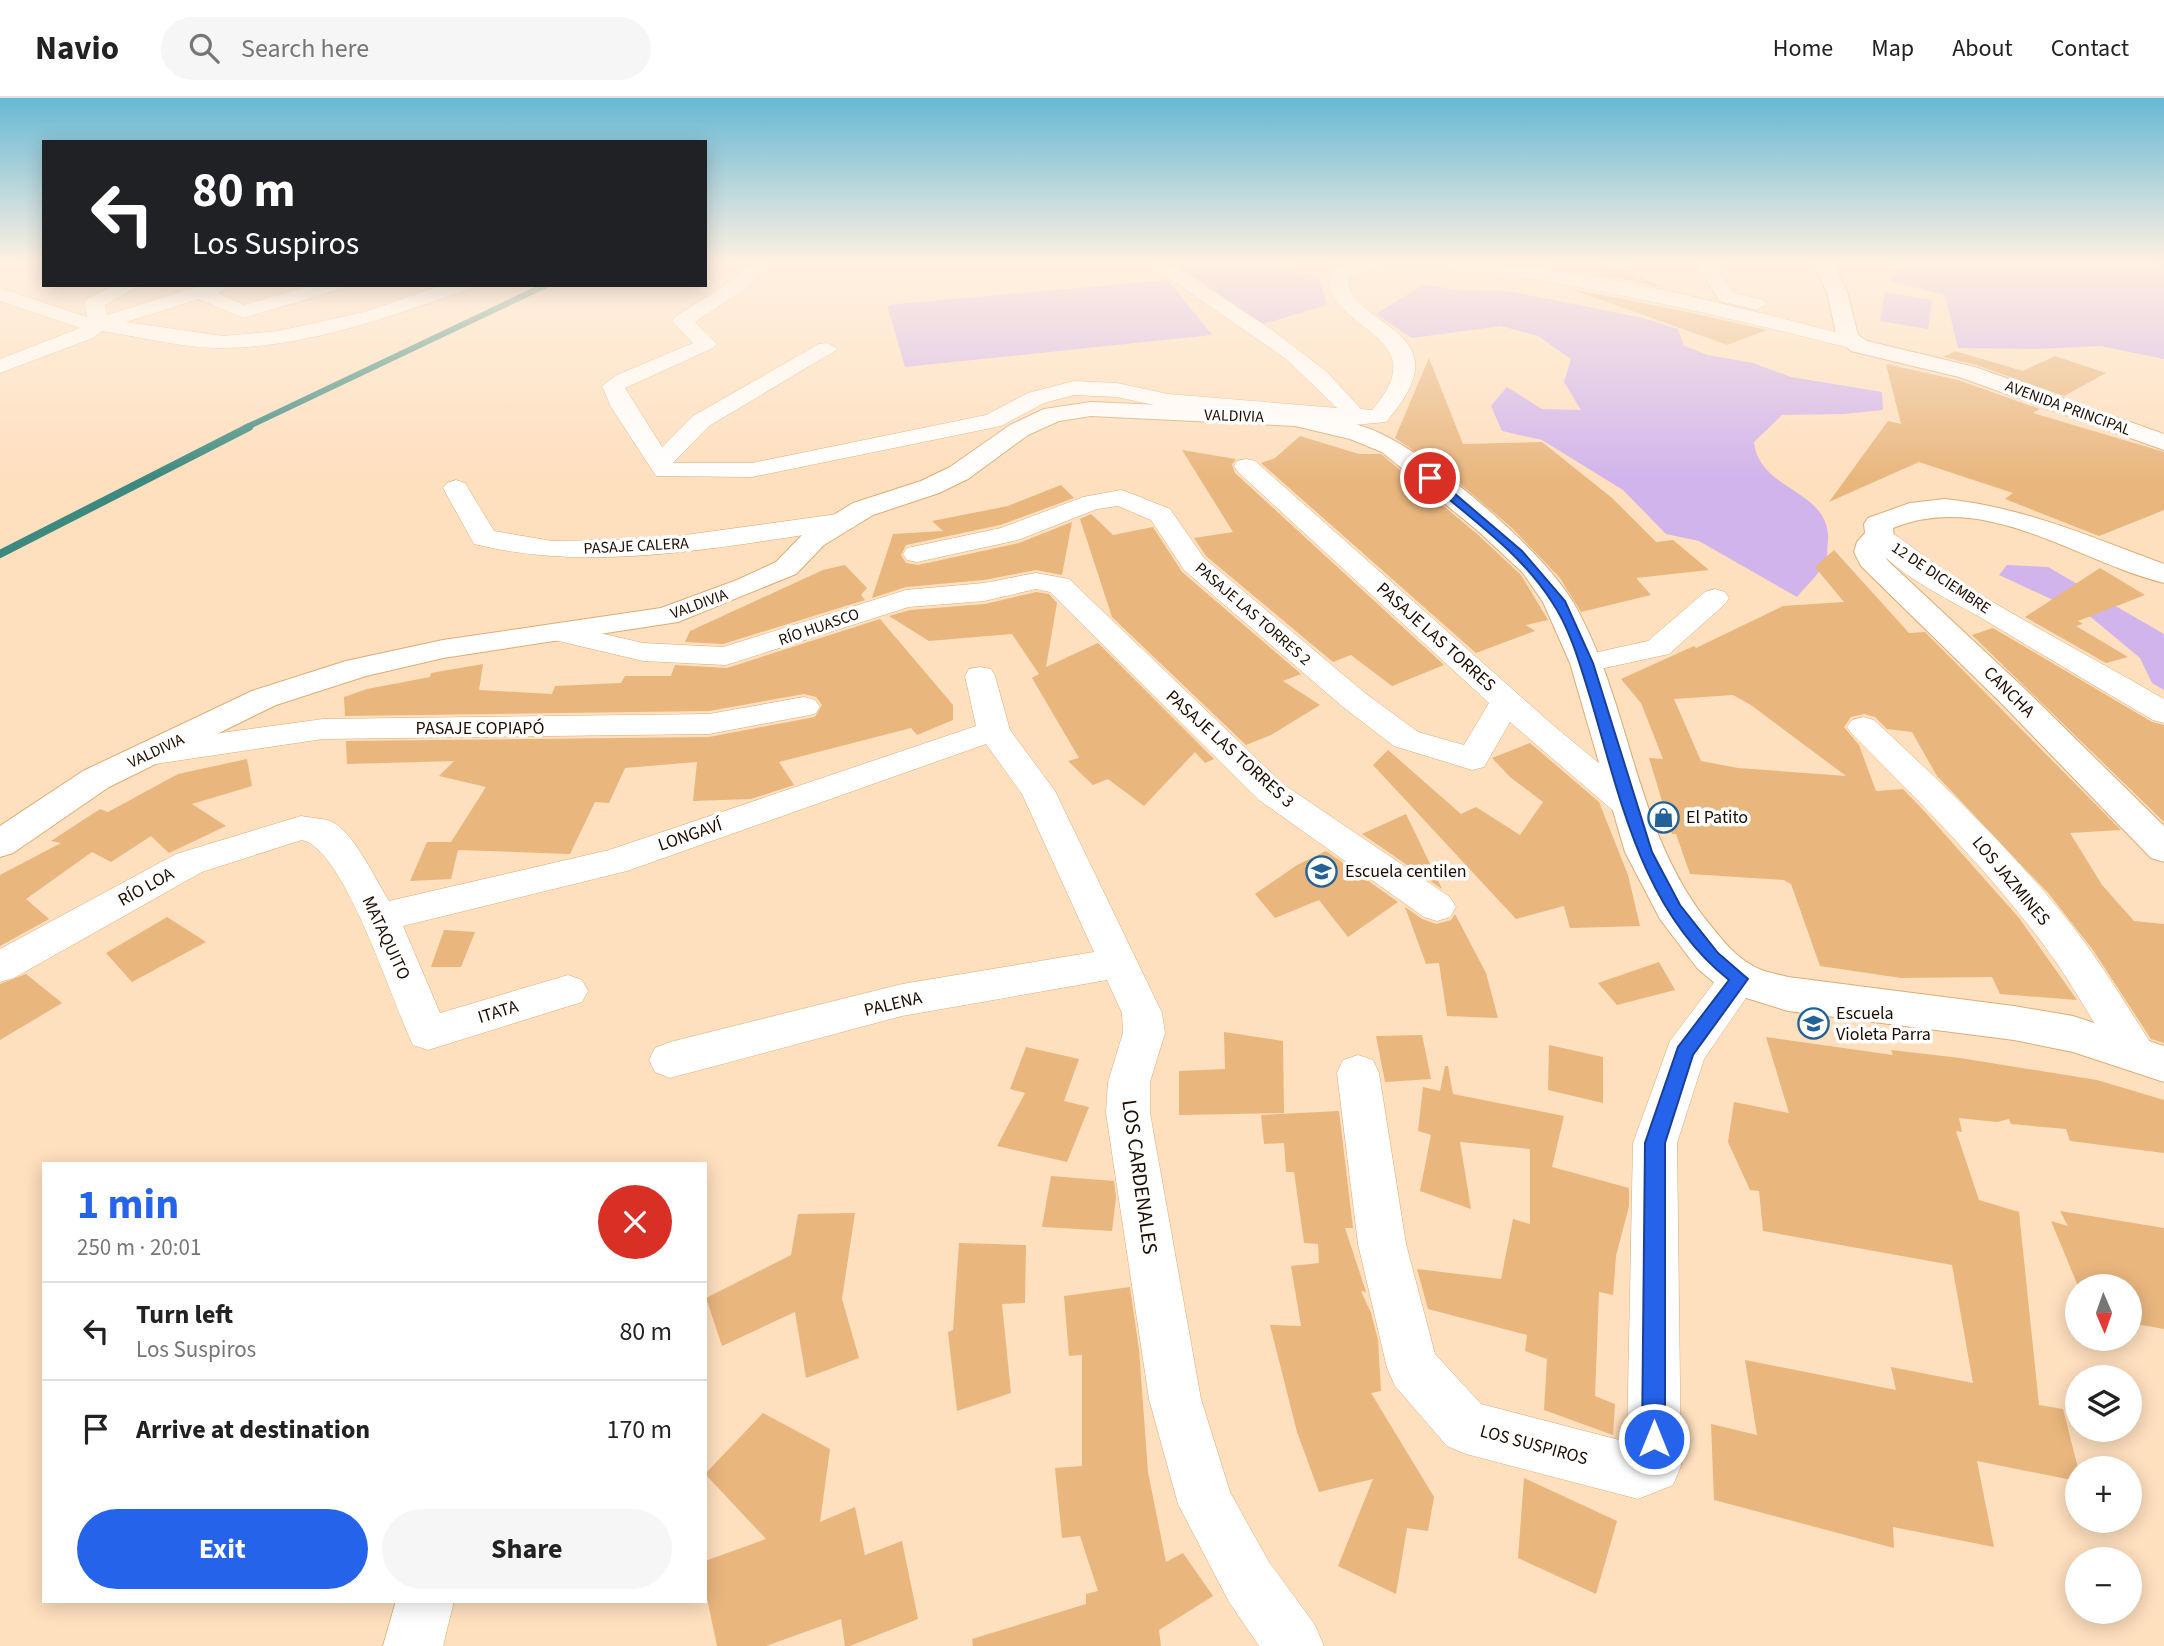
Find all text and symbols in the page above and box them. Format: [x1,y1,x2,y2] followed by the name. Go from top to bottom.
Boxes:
[161,17,651,80] search box
[35,25,119,72] text: Navio
[185,29,223,67] icon: search
[241,30,369,67] text: Search here
[1773,31,1833,66] text: Home
[1871,31,1914,66] text: Map
[1952,31,2013,66] text: About
[2051,31,2129,66] text: Contact
[192,156,296,226] text: 80 m
[77,168,168,259] icon: left
[192,221,359,267] text: Los Suspiros
[2002,375,2134,441] street label: AVENIDA PRINCIPAL
[1204,404,1265,428] street label: VALDIVIA
[1400,448,1460,508] pin
[1411,459,1449,497] icon: arrive
[583,532,689,560] street label: PASAJE CALERA
[1887,537,1995,619] street label: 12 DE DICIEMBRE
[1190,557,1316,671] street label: PASAJE LAS TORRES 2
[1371,577,1501,697] street label: PASAJE LAS TORRES
[667,583,731,625] street label: VALDIVIA
[776,603,862,651] street label: RÍO HUASCO
[1978,661,2040,723] street label: CANCHA
[1160,684,1300,814] street label: PASAJE LAS TORRES 3
[416,716,544,741] street label: PASAJE COPIAPÓ
[124,728,188,774] street label: VALDIVIA
[1646,800,1680,834] shop icon: El Patito
[1686,805,1748,830] place label: El Patito
[655,812,727,858] street label: LONGAVÍ
[1966,831,2056,931] street label: LOS JAZMINES
[1305,854,1339,888] school or university icon: Escuela centilen
[1345,859,1467,884] place label: Escuela centilen
[114,861,179,913] street label: RÍO LOA
[356,892,416,984] street label: MATAQUITO
[862,985,925,1023] street label: PALENA
[475,994,522,1030] street label: ITATA
[1836,1001,1931,1047] place label: Escuela Violeta Parra
[1796,1006,1830,1040] school or university icon: Escuela Violeta Parra
[1114,1098,1166,1256] street label: LOS CARDENALES
[77,1175,179,1235] text: 1 min
[598,1185,672,1259] button: close
[77,1231,201,1264] text: 250 m · 20:01
[2065,1274,2142,1351] north arrow
[2065,1274,2142,1624] map controls
[136,1296,233,1333] text: Turn left
[77,1312,115,1350] icon: left
[619,1313,672,1350] text: 80 m
[136,1333,256,1366] text: Los Suspiros
[2065,1365,2142,1442] button: layers
[1617,1402,1691,1476] position arrow
[77,1410,115,1448] icon: arrive
[136,1411,370,1448] text: Arrive at destination
[606,1411,672,1448] text: 170 m
[1477,1419,1591,1471] street label: LOS SUSPIROS
[2065,1456,2142,1533] button: +
[77,1509,368,1589] button: Exit
[382,1509,672,1589] button: Share
[2065,1547,2142,1624] button: −

